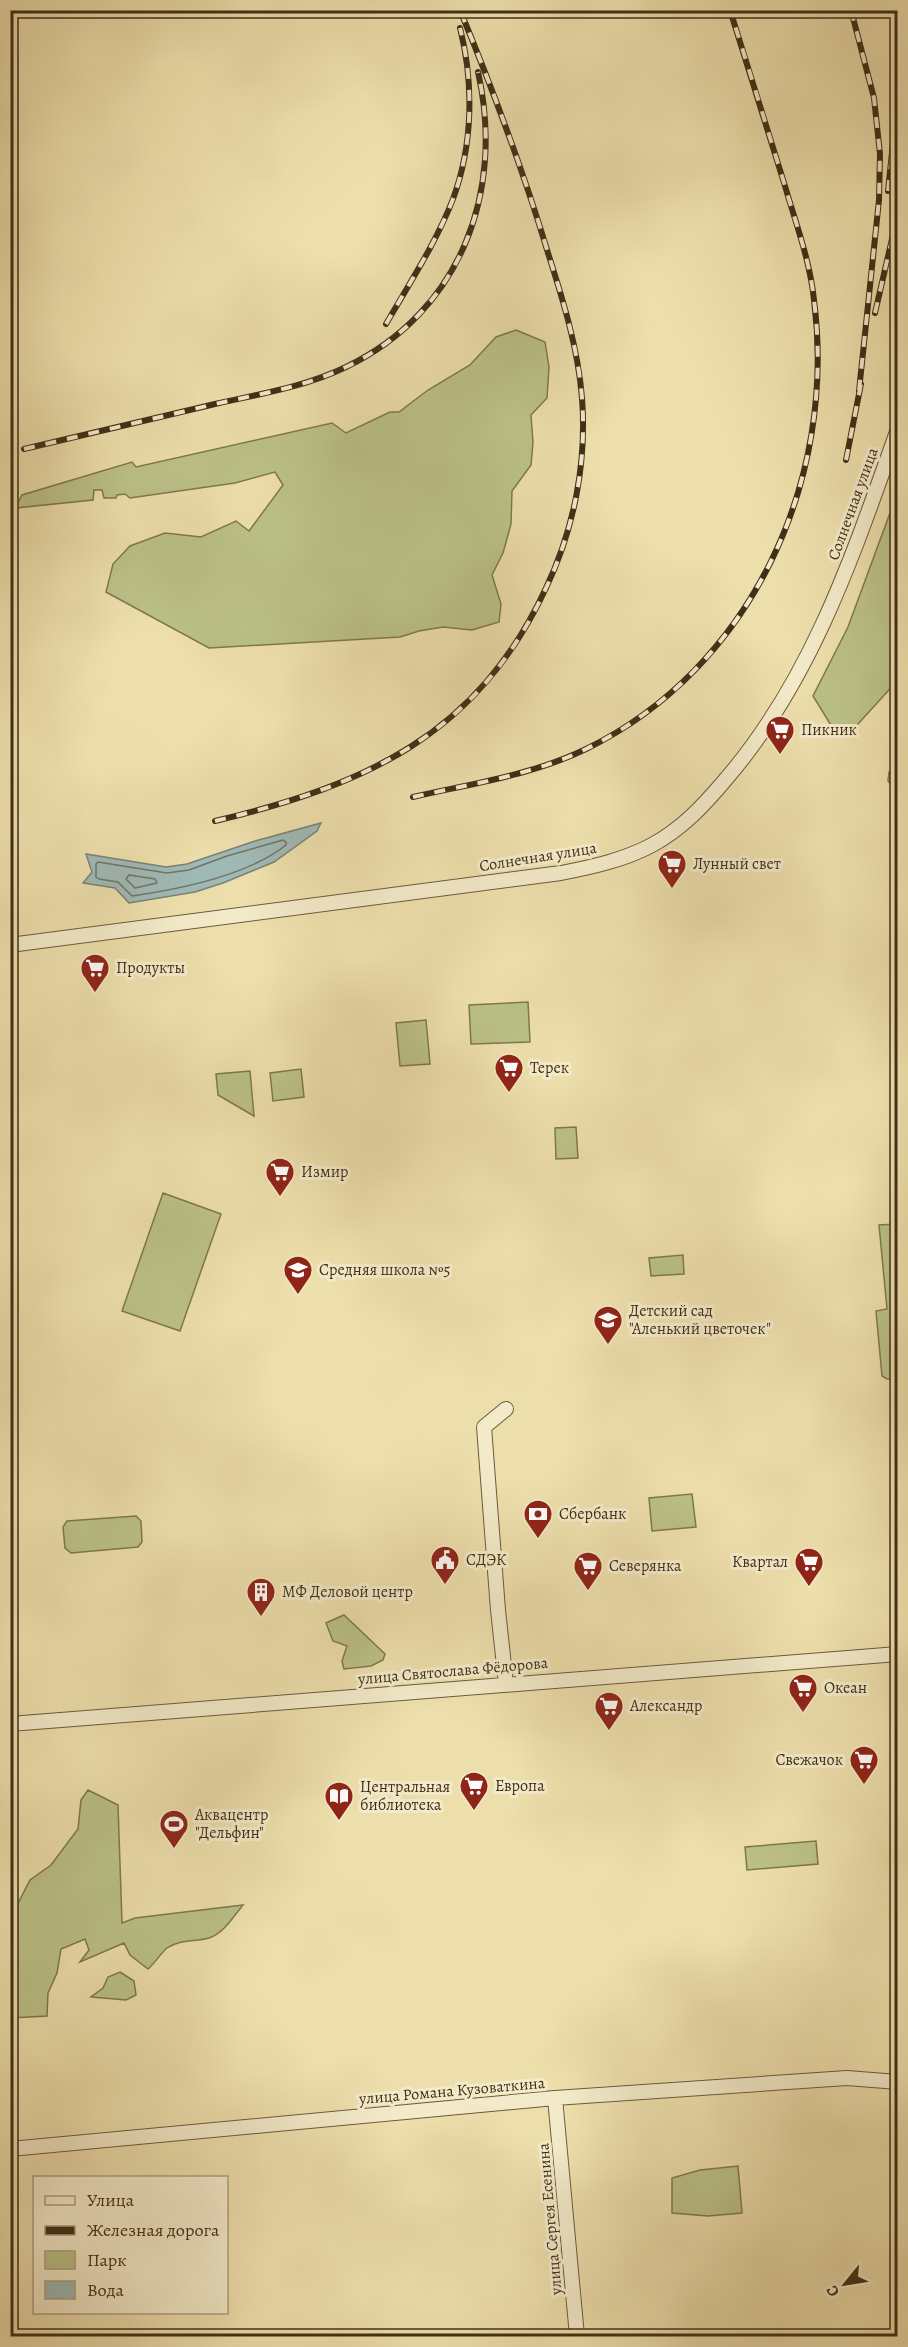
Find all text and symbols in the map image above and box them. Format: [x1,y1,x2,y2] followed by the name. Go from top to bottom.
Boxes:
[822,444,884,563] street label: Солнечная улица
[764,714,796,756] supermarket icon: Пикник
[801,719,857,741] place label: Пикник
[478,837,599,877] street label: Солнечная улица
[656,848,688,890] supermarket icon: Лунный свет
[693,853,781,875] place label: Лунный свет
[79,952,111,994] supermarket icon: Продукты
[116,957,185,979] place label: Продукты
[493,1052,525,1094] supermarket icon: Терек
[530,1057,569,1079] place label: Терек
[264,1156,296,1198] supermarket icon: Измир
[301,1161,348,1183] place label: Измир
[282,1254,314,1296] school or university icon: Средняя школа №5
[319,1259,450,1281] place label: Средняя школа №5
[629,1300,771,1340] place label: Детский сад "Аленький цветочек"
[592,1304,624,1346] school or university icon: Детский сад "Аленький цветочек"
[522,1498,554,1540] bank icon: Сбербанк
[559,1503,626,1525] place label: Сбербанк
[429,1544,461,1586] public building icon: СДЭК
[793,1546,825,1588] supermarket icon: Квартал
[466,1549,507,1571] place label: СДЭК
[572,1550,604,1592] supermarket icon: Северянка
[732,1551,788,1573] place label: Квартал
[609,1555,682,1577] place label: Северянка
[245,1576,277,1618] building icon: МФ Деловой центр
[282,1581,413,1603] place label: МФ Деловой центр
[356,1652,550,1690] street label: улица Святослава Фёдорова
[787,1672,819,1714] supermarket icon: Океан
[824,1677,867,1699] place label: Океан
[593,1690,625,1732] supermarket icon: Александр
[629,1695,702,1717] place label: Александр
[848,1744,880,1786] supermarket icon: Свежачок
[776,1749,843,1771] place label: Свежачок
[458,1770,490,1812] supermarket icon: Европа
[495,1775,545,1797] place label: Европа
[360,1776,451,1816] place label: Центральная библиотека
[323,1780,355,1822] library icon: Центральная библиотека
[194,1804,268,1844] place label: Аквацентр "Дельфин"
[158,1808,190,1850] sports icon: Аквацентр "Дельфин"
[357,2072,546,2110] street label: улица Романа Кузоваткина
[532,2142,568,2297] street label: улица Сергея Есенина
[33,2176,228,2314] legend
[87,2188,135,2212] text: Улица
[87,2218,220,2242] text: Железная дорога
[87,2248,127,2272] text: Парк
[815,2254,875,2314] north arrow
[87,2278,125,2302] text: Вода
[821,2281,845,2301] text: С

